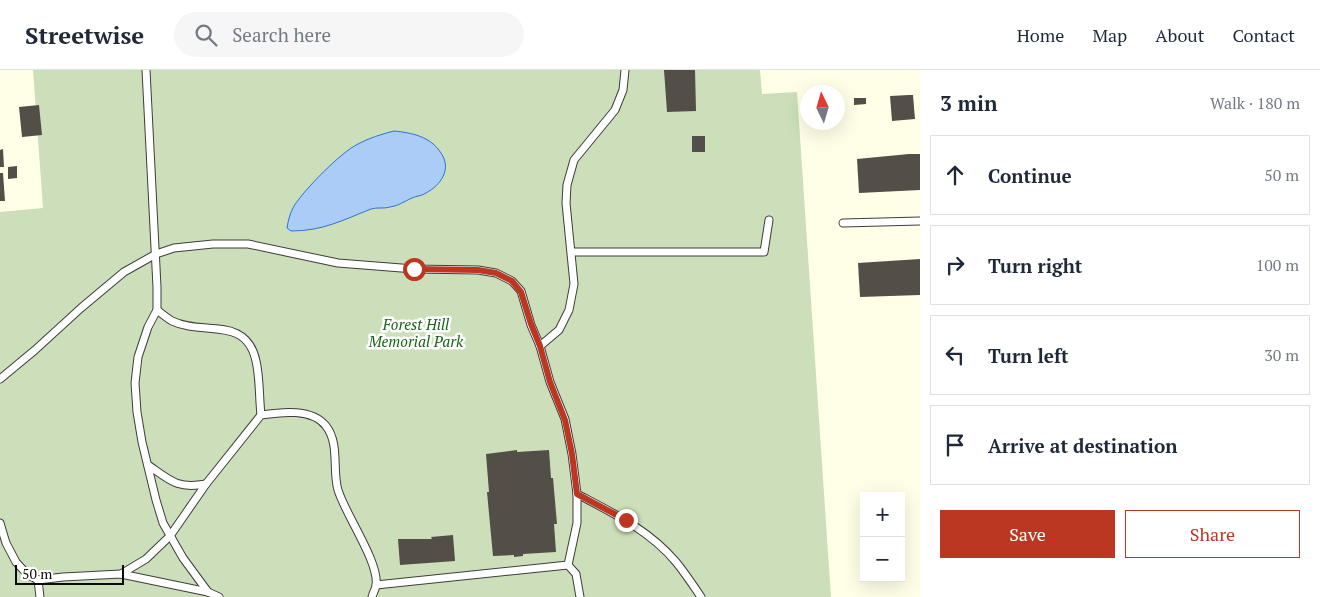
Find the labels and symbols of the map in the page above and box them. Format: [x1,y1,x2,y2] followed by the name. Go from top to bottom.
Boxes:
[800,85,845,130] north arrow
[403,258,426,281] route start
[368,314,464,351] park label: Forest Hill Memorial Park
[615,509,638,532] route end
[15,562,124,585] scale bar

